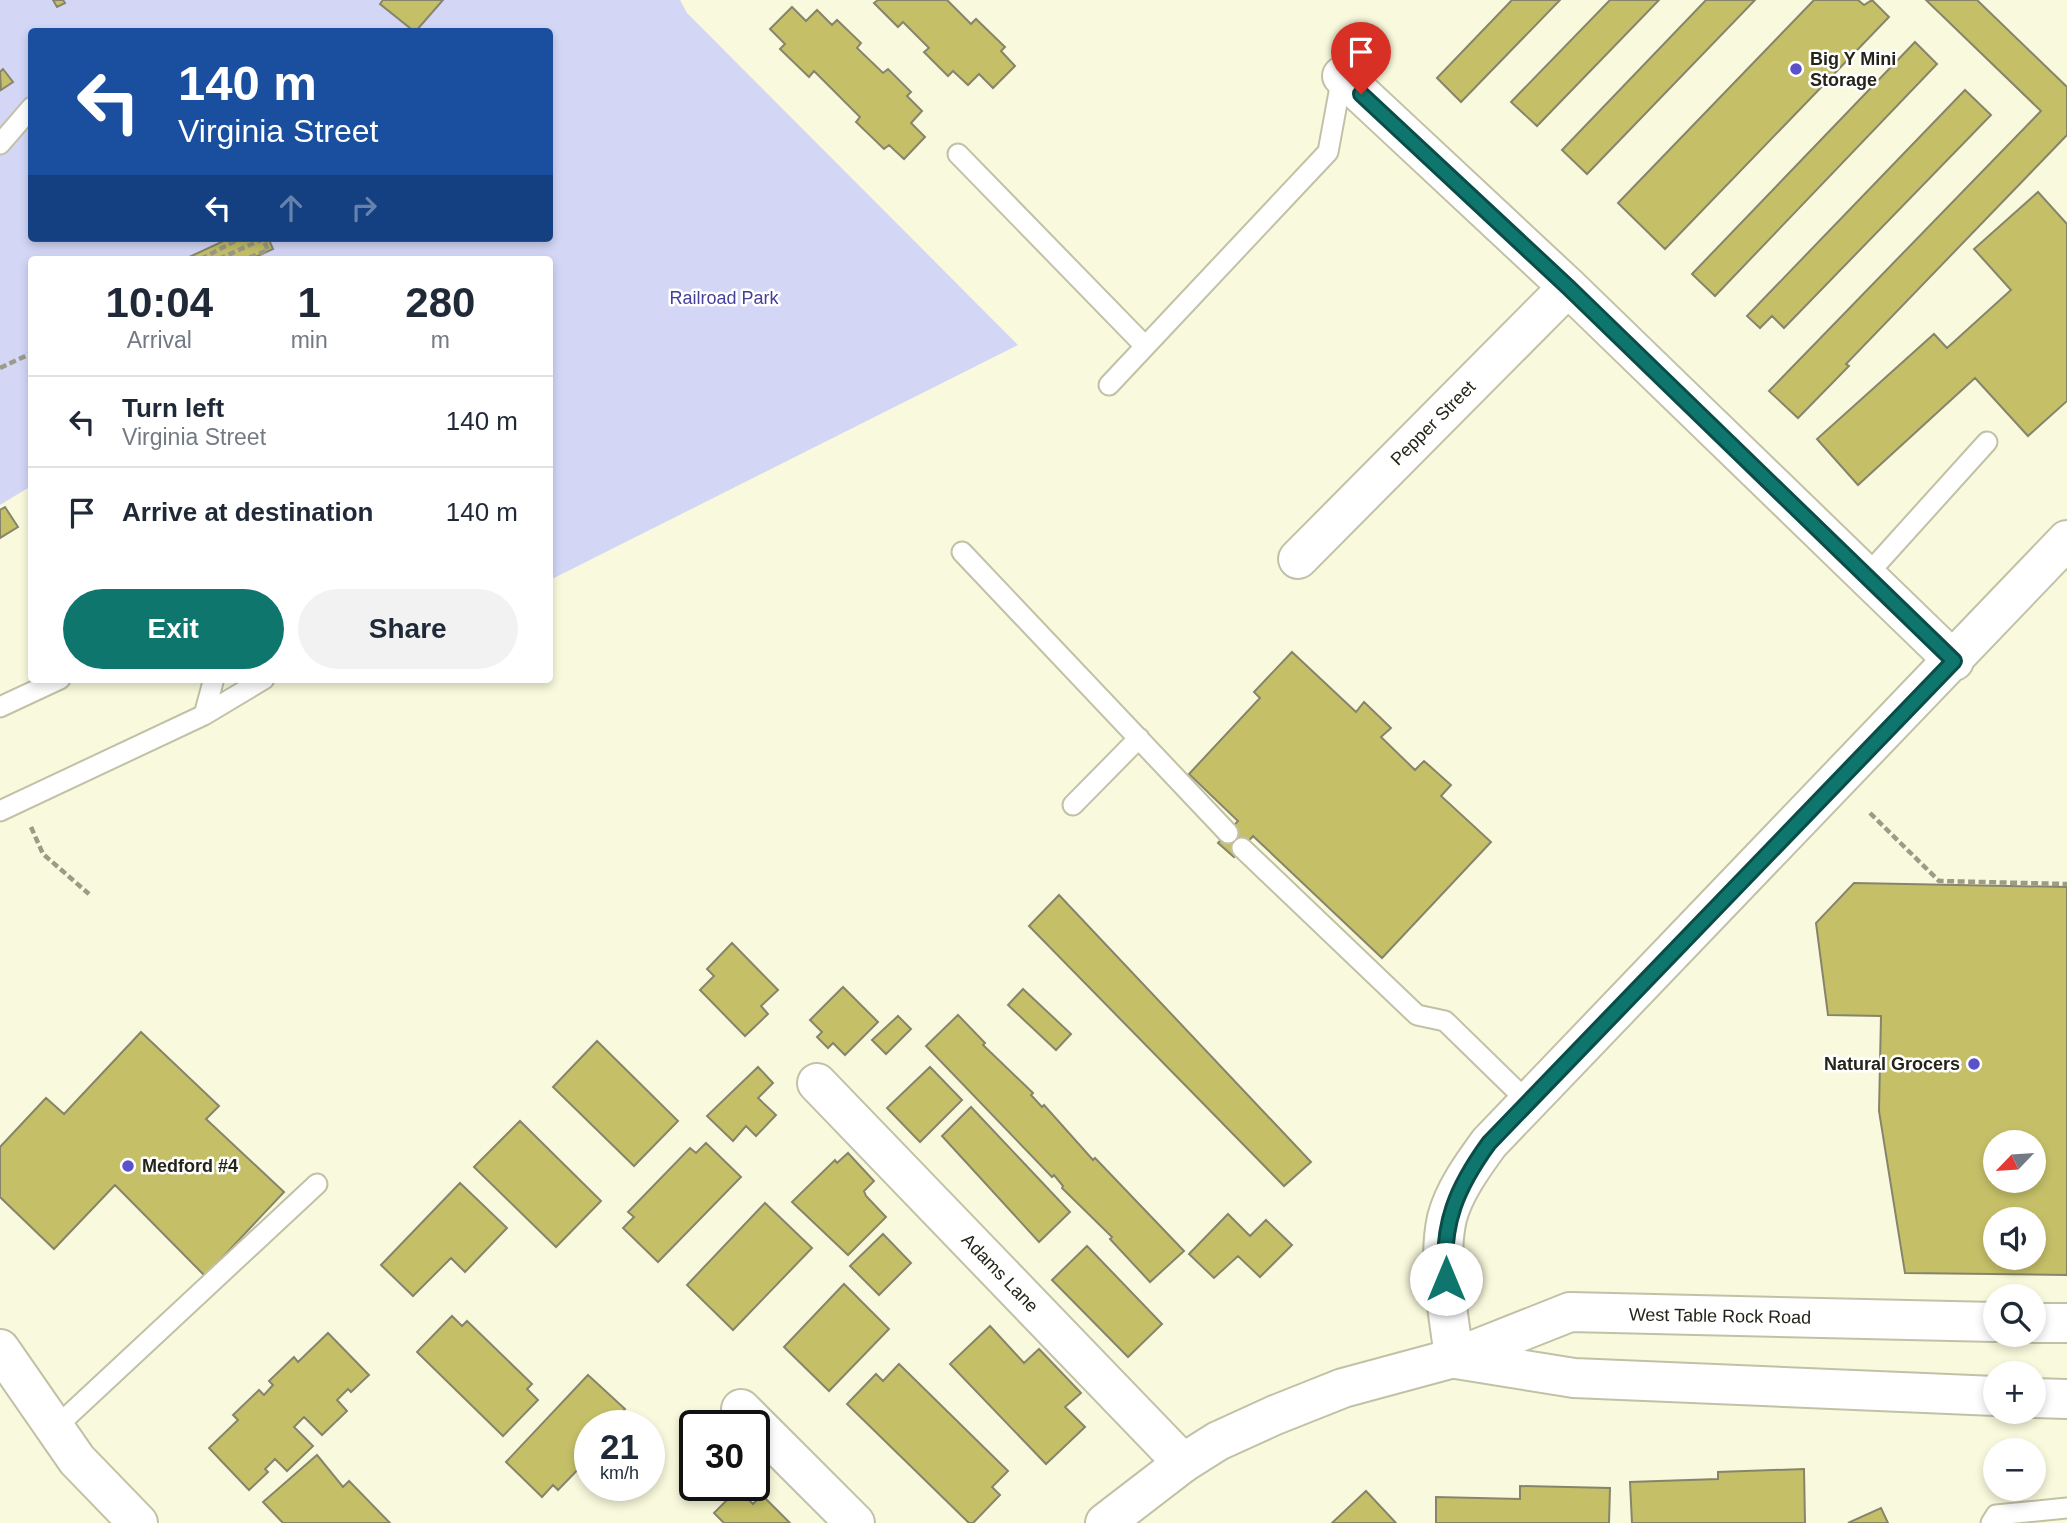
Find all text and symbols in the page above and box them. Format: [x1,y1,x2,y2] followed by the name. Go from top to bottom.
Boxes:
[1331,22,1391,94] pin
[1342,33,1380,71] icon: arrive
[1810,49,1896,90] place label: Big Y Mini Storage
[63,56,154,147] icon: left
[178,56,317,110] text: 140 m
[1788,61,1804,77] marker: Big Y Mini Storage
[178,113,378,149] text: Virginia Street
[199,189,237,227] icon: left
[272,189,310,227] icon: ahead
[345,189,383,227] icon: right
[106,279,213,326] text: 10:04
[297,279,321,326] text: 1
[405,279,475,326] text: 280
[669,288,780,308] park label: Railroad Park
[127,327,192,353] text: Arrival
[291,327,328,353] text: min
[431,327,450,353] text: m
[1387,377,1479,469] street label: Pepper Street
[122,393,224,423] text: Turn left
[63,403,101,441] icon: left
[446,406,518,436] text: 140 m
[122,424,266,450] text: Virginia Street
[63,494,101,532] icon: arrive
[122,497,373,527] text: Arrive at destination
[446,497,518,527] text: 140 m
[63,589,284,669] button: Exit
[298,589,518,669] button: Share
[1824,1054,1960,1074] place label: Natural Grocers
[1966,1056,1982,1072] marker: Natural Grocers
[1983,1130,2046,1194] north arrow
[1983,1130,2046,1501] map controls
[142,1156,238,1176] place label: Medford #4
[120,1158,136,1174] marker: Medford #4
[1983,1207,2046,1270] button: sound
[958,1230,1042,1316] street label: Adams Lane
[1409,1242,1483,1316] position arrow
[1983,1284,2046,1347] button: search
[1629,1304,1811,1328] street label: West Table Rock Road
[1983,1361,2046,1424] button: +
[679,1410,770,1501] speed limit sign: 30
[600,1427,639,1466] text: 21
[1983,1438,2046,1501] button: −
[600,1463,639,1483] text: km/h

